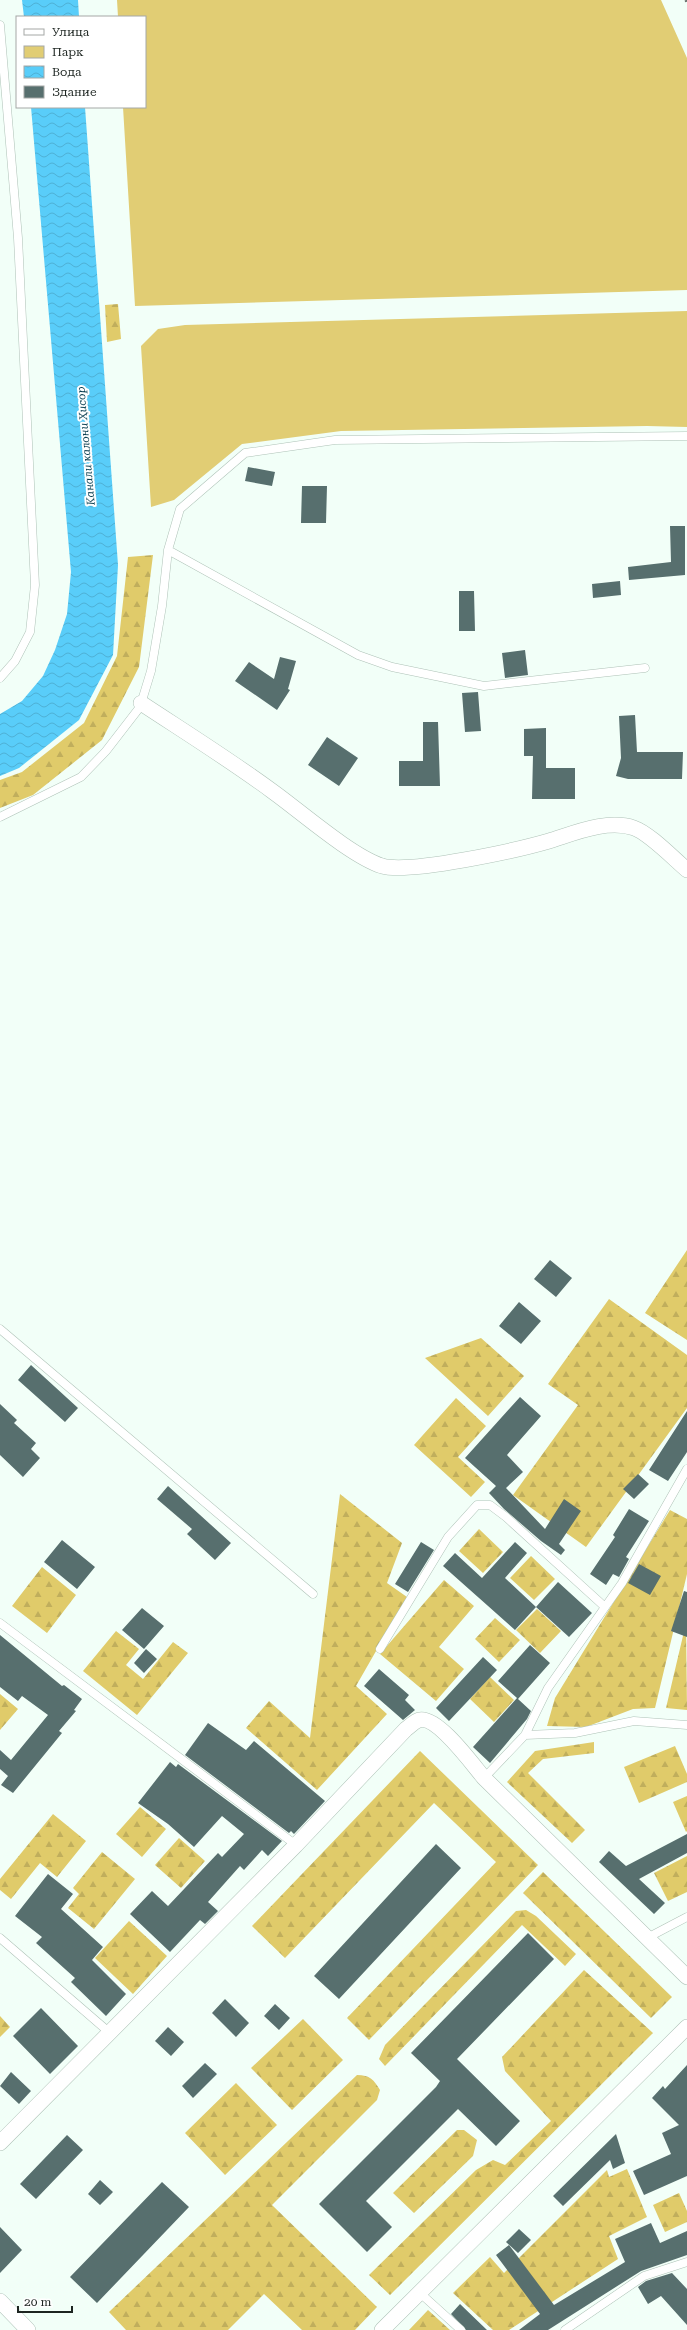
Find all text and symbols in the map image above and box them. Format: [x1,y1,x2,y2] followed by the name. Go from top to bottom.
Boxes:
[16,16,146,108] legend
[52,25,90,39] text: Улица
[52,45,84,59] text: Парк
[52,65,82,79] text: Вода
[52,85,97,99] text: Здание
[74,386,98,507] water label: Канали калони Ҳисор
[18,2288,72,2314] scale bar
[24,2295,51,2309] text: 20 m

